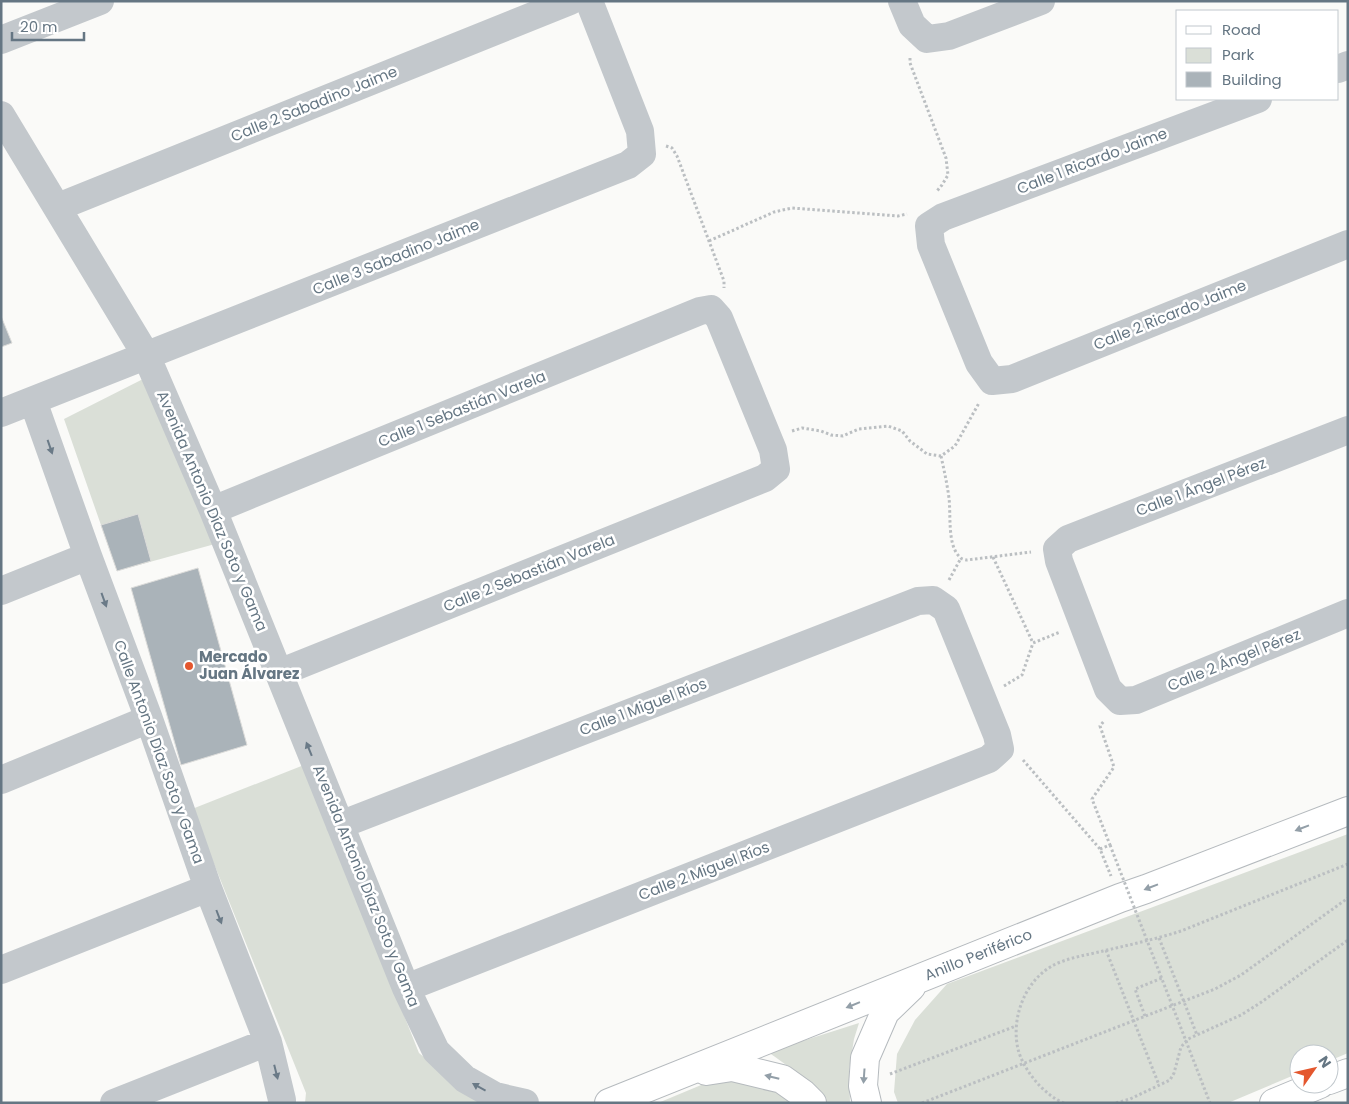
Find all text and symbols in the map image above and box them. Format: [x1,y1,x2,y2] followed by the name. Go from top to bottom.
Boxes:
[12,10,85,42] scale bar
[1176,10,1339,100] legend
[20,16,58,37] text: 20 m
[1222,19,1261,40] text: Road
[1222,44,1254,65] text: Park
[227,60,400,147] street label: Calle 2 Sabadino Jaime
[1222,69,1282,90] text: Building
[1014,122,1170,199] street label: Calle 1 Ricardo Jaime
[309,213,482,300] street label: Calle 3 Sabadino Jaime
[1090,274,1249,355] street label: Calle 2 Ricardo Jaime
[375,365,549,452] street label: Calle 1 Sebastián Varela
[152,387,273,634] street label: Avenida Antonio Díaz Soto y Gama
[46,440,54,455] one-way arrow
[1133,452,1269,521] street label: Calle 1 Ángel Pérez
[440,528,618,617] street label: Calle 2 Sebastián Varela
[100,593,108,608] one-way arrow
[1164,623,1304,696] street label: Calle 2 Ángel Pérez
[109,637,210,867] street label: Calle Antonio Díaz Soto y Gama
[199,646,299,684] place label: Mercado Juan Álvarez
[183,660,195,672] marker: Mercado Juan Álvarez
[576,673,710,740] street label: Calle 1 Miguel Ríos
[305,741,312,756] one-way arrow
[308,762,425,1010] street label: Avenida Antonio Díaz Soto y Gama
[1294,824,1309,832] one-way arrow
[635,836,772,905] street label: Calle 2 Miguel Ríos
[1143,883,1158,891] one-way arrow
[216,910,224,925] one-way arrow
[921,923,1035,985] street label: Anillo Periférico
[846,1002,861,1009] one-way arrow
[1289,1044,1339,1094] north arrow
[1314,1052,1336,1072] text: N
[272,1065,280,1080] one-way arrow
[859,1069,867,1085] one-way arrow
[764,1073,780,1081] one-way arrow
[472,1083,486,1092] one-way arrow

